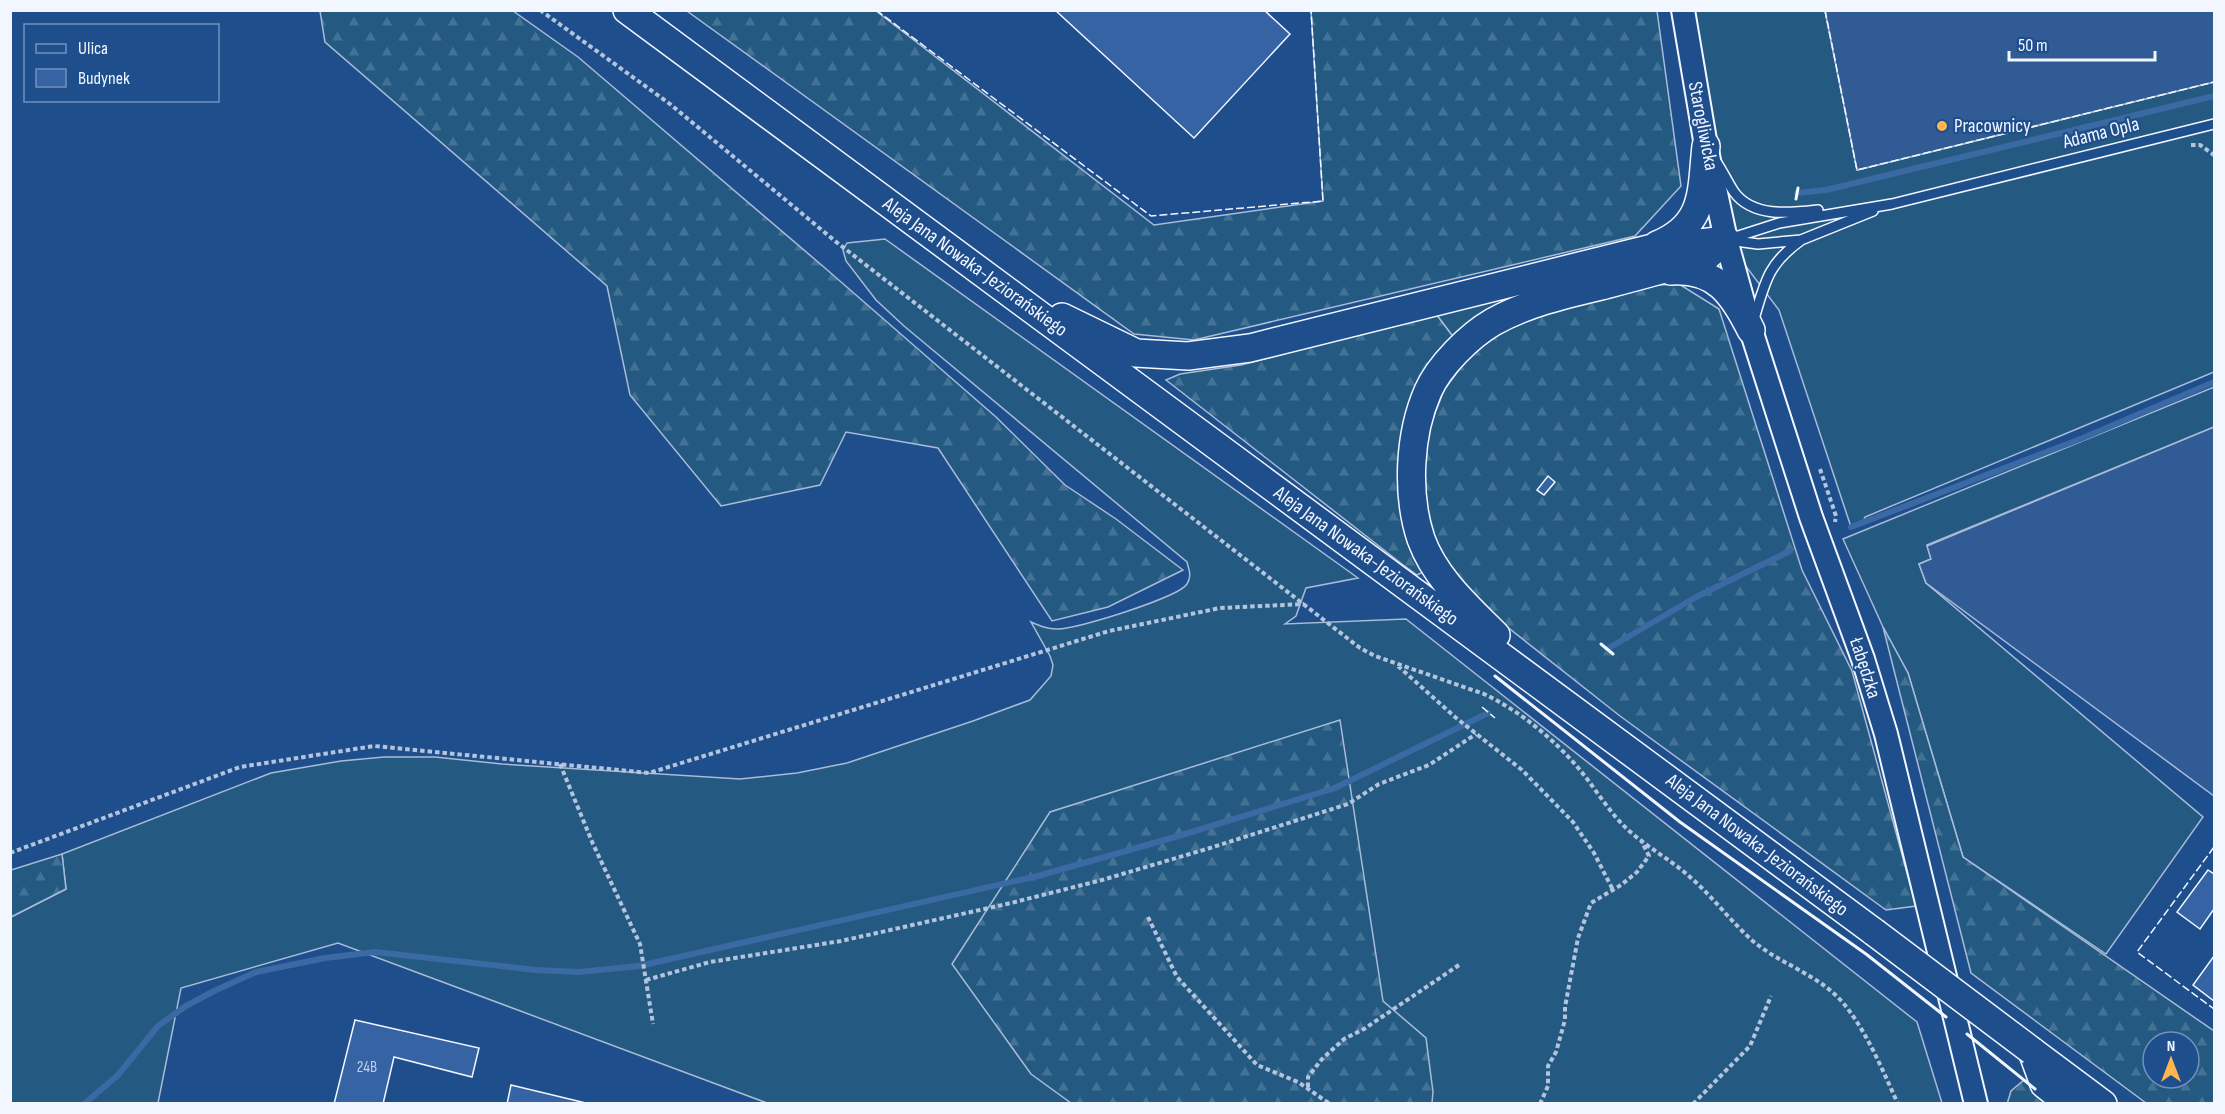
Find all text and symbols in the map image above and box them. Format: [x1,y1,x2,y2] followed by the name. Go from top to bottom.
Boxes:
[24,24,219,102] legend
[2009,24,2154,62] scale bar
[2018,35,2048,56] text: 50 m
[78,38,108,59] text: Ulica
[78,68,130,89] text: Budynek
[1683,80,1723,172] street label: Starogliwicka
[2059,112,2142,154] street label: Adama Opla
[1954,114,2031,138] place label: Pracownicy
[1935,119,1949,133] marker: Pracownicy
[877,191,1072,342] street label: Aleja Jana Nowaka-Jeziorańskiego
[1268,480,1463,631] street label: Aleja Jana Nowaka-Jeziorańskiego
[1844,634,1886,701] street label: Łabędzka
[1660,768,1853,921] street label: Aleja Jana Nowaka-Jeziorańskiego
[2141,1030,2201,1090] north arrow
[2167,1037,2175,1056] text: N
[357,1058,377,1077] house number: 24B

